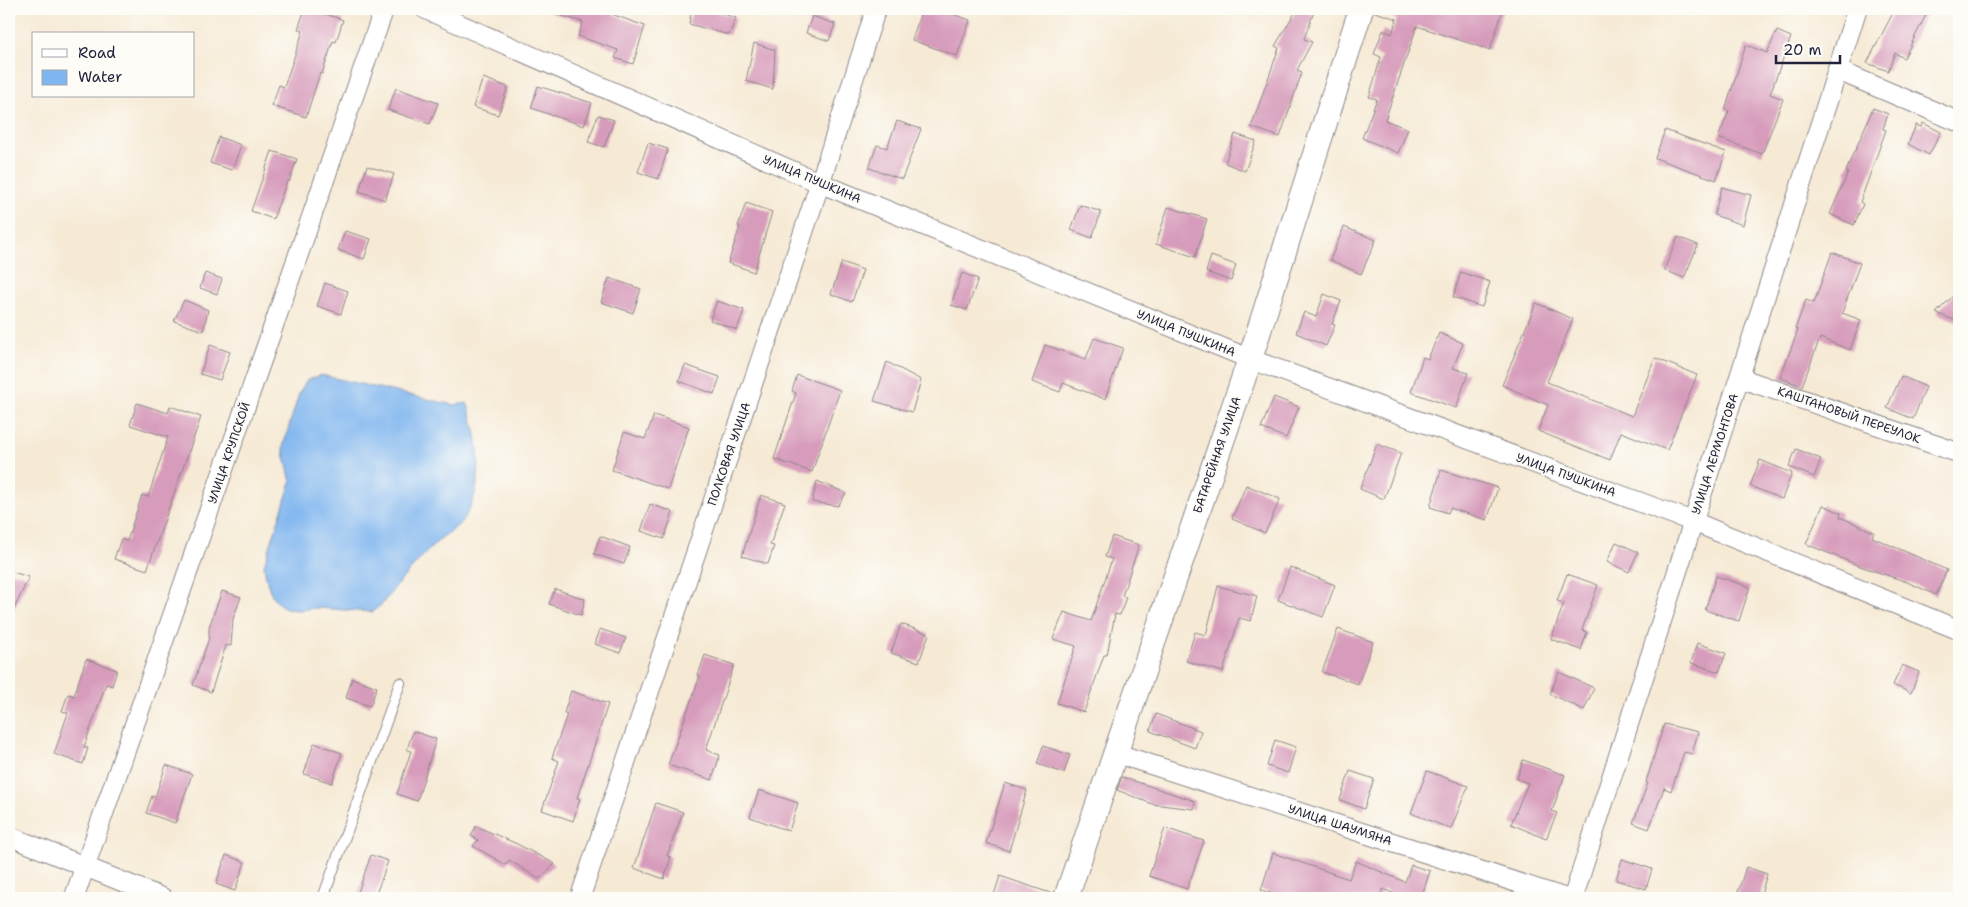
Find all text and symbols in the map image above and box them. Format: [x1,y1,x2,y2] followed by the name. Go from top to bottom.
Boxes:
[32,32,195,98] legend
[1776,32,1839,64] scale bar
[1783,40,1822,60] text: 20 m
[78,43,116,63] text: Road
[78,67,122,87] text: Water
[760,151,864,207] street label: УЛИЦА ПУШКИНА
[1134,306,1238,360] street label: УЛИЦА ПУШКИНА
[1775,383,1923,447] street label: КАШТАНОВЫЙ ПЕРЕУЛОК
[1688,391,1742,516] street label: УЛИЦА ЛЕРМОНТОВА
[1189,394,1245,516] street label: БАТАРЕЙНАЯ УЛИЦА
[204,400,254,506] street label: УЛИЦА КРУПСКОЙ
[704,400,754,508] street label: ПОЛКОВАЯ УЛИЦА
[1514,450,1618,501] street label: УЛИЦА ПУШКИНА
[1286,801,1394,849] street label: УЛИЦА ШАУМЯНА

